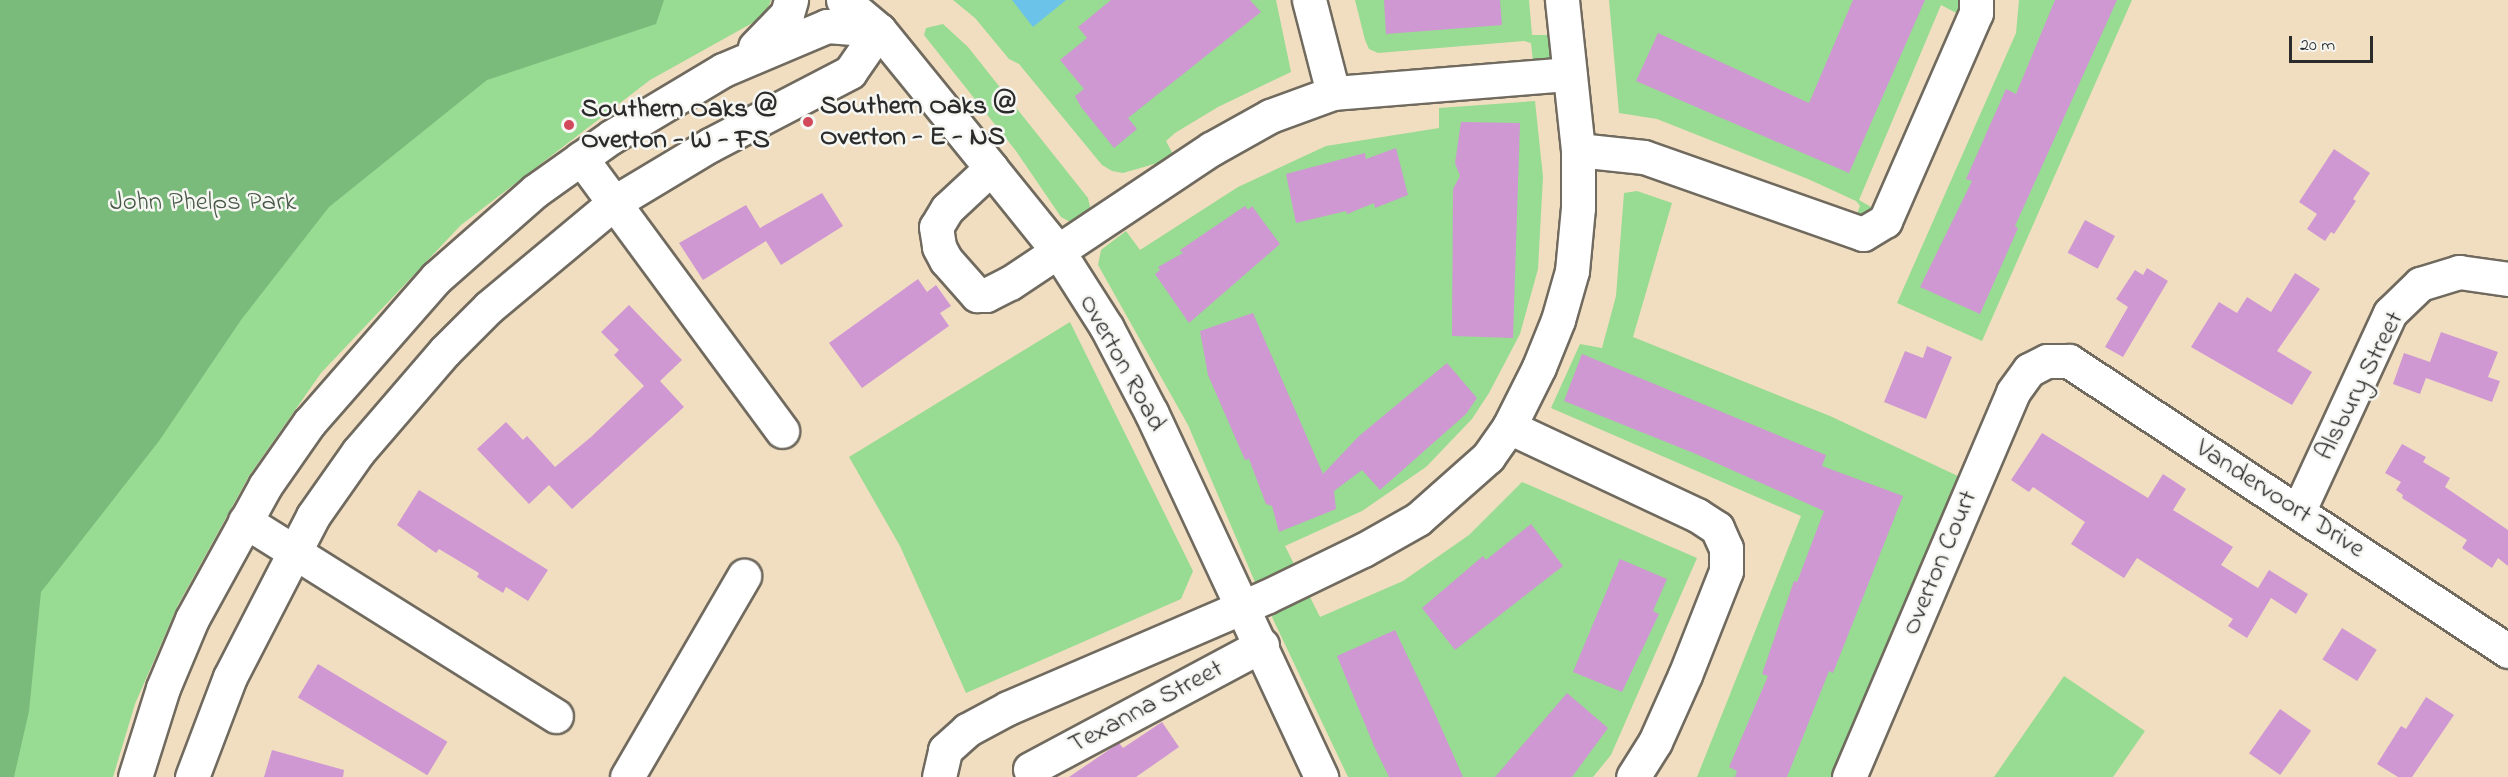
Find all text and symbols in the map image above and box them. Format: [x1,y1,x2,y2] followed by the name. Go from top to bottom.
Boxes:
[2292,24,2376,62] scale bar
[2300,33,2335,59] text: 20 m
[820,90,1016,153] place label: Southern Oaks @ Overton - E - NS
[581,93,777,156] place label: Southern Oaks @ Overton - W - FS
[801,115,815,129] marker: Southern Oaks @ Overton - E - NS
[562,118,576,132] marker: Southern Oaks @ Overton - W - FS
[110,187,296,219] park label: John Phelps Park
[1071,289,1173,437] street label: Overton Road
[2309,306,2411,466] street label: Alsbury Street
[2189,432,2371,566] street label: Vandervoort Drive
[1895,486,1985,640] street label: Overton Court
[1063,653,1229,761] street label: Texanna Street

